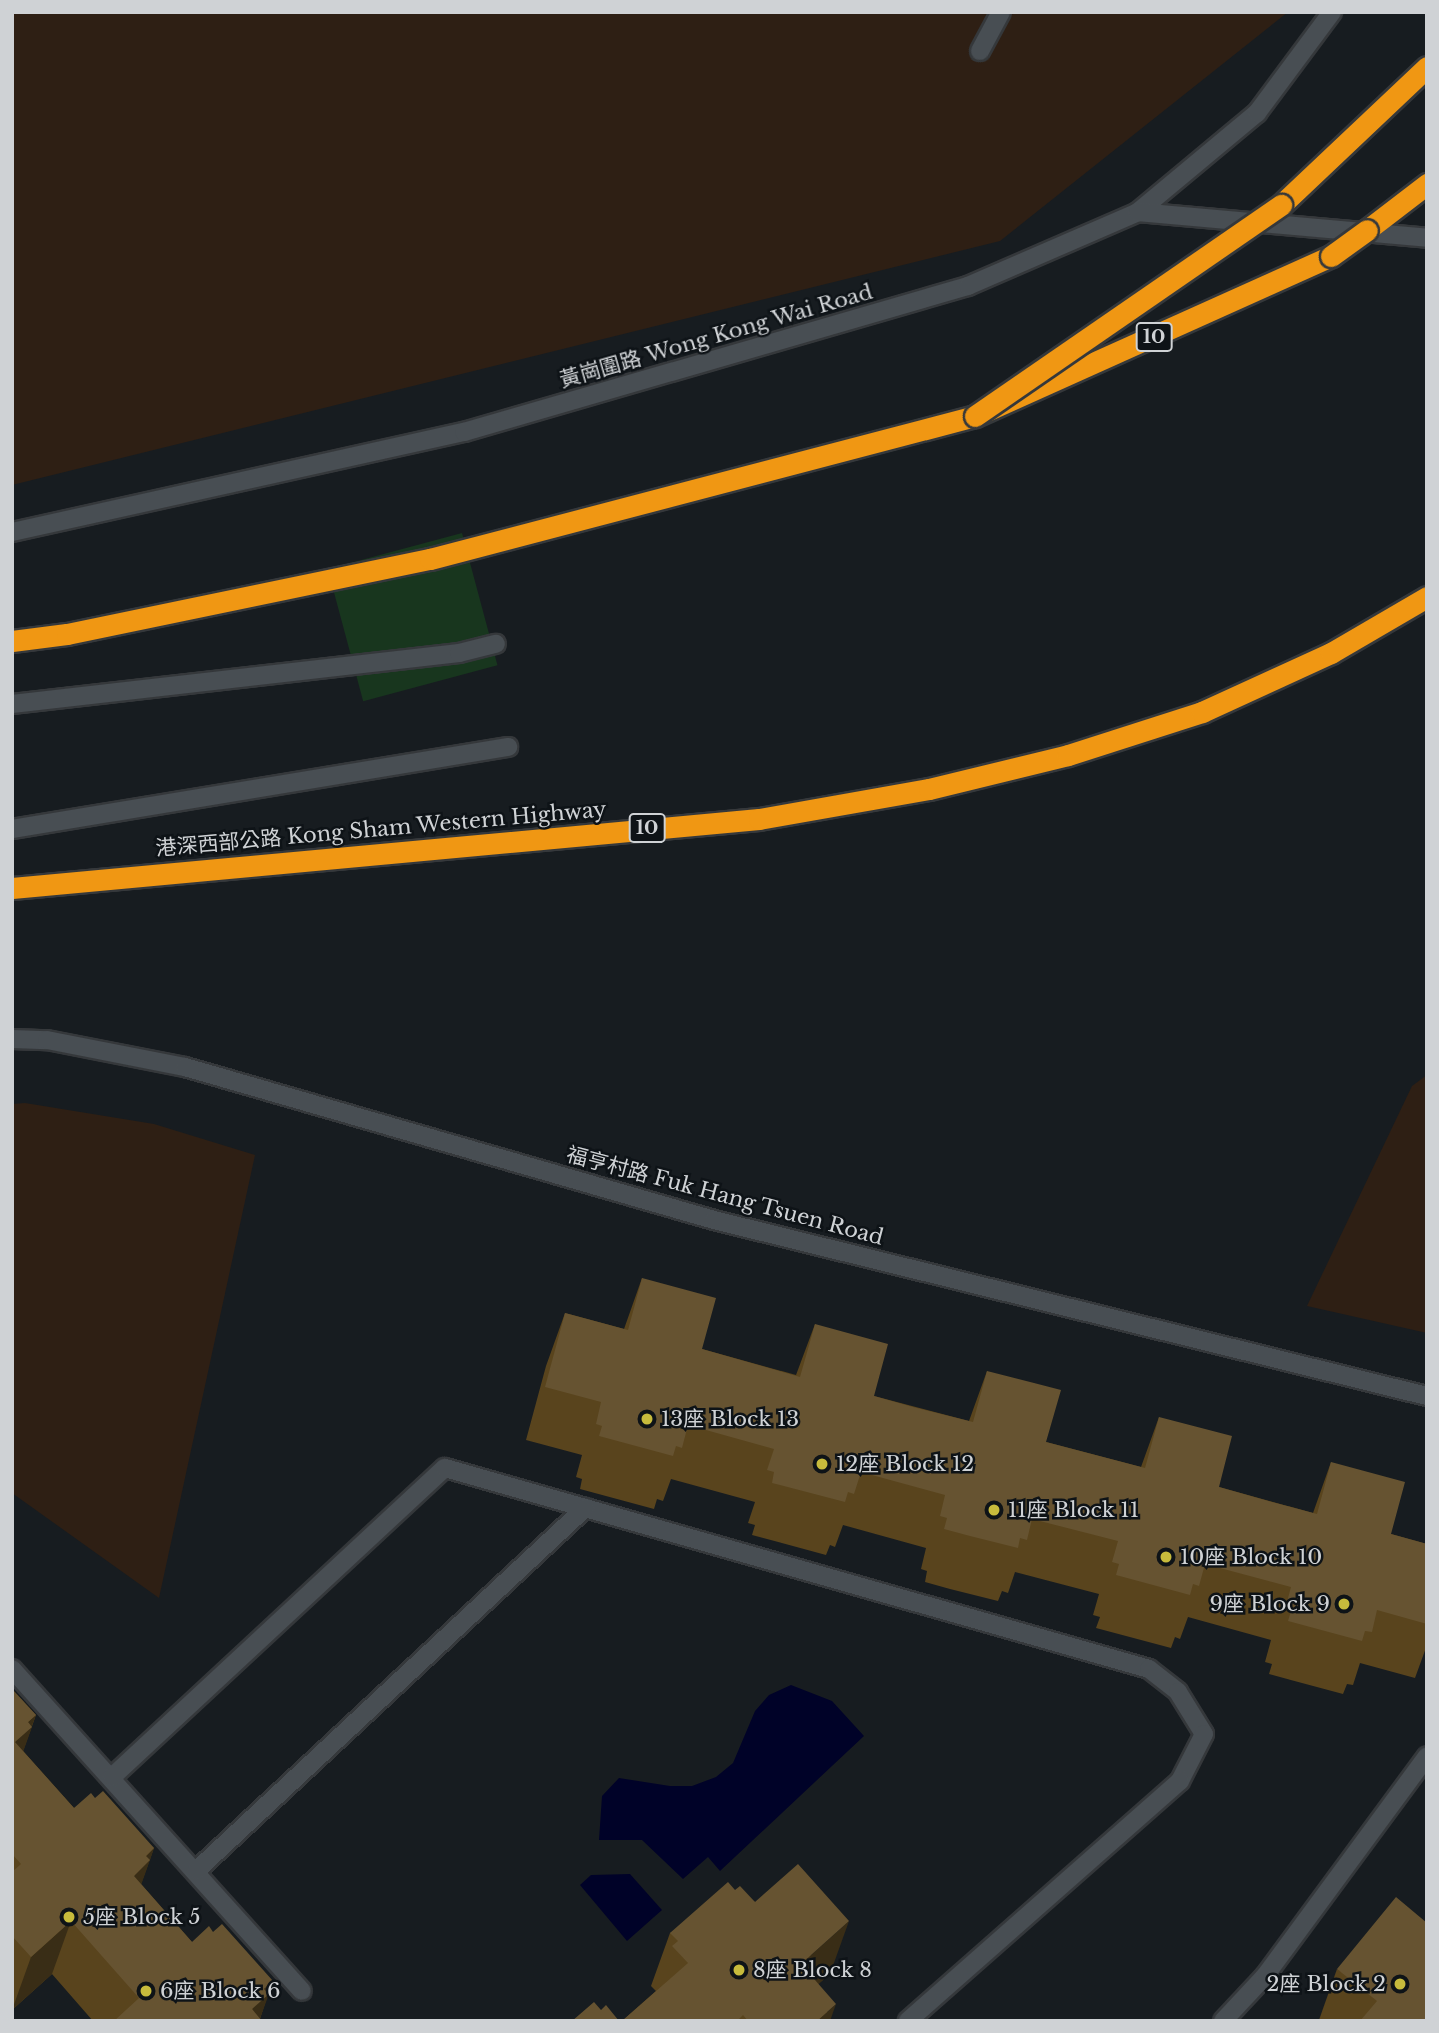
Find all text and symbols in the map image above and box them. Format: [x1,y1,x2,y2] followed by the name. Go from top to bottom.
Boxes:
[556,279,876,393] street label: 黃崗圍路 Wong Kong Wai Road
[1135,322,1173,352] road number: 10
[154,797,608,861] street label: 港深西部公路 Kong Sham Western Highway
[628,813,666,844] road number: 10
[563,1141,887,1251] street label: 福亨村路 Fuk Hang Tsuen Road
[661,1406,800,1432] place label: 13座 Block 13
[639,1411,655,1427] marker: 13座 Block 13
[836,1451,975,1477] place label: 12座 Block 12
[814,1456,830,1472] marker: 12座 Block 12
[1008,1497,1139,1523] place label: 11座 Block 11
[986,1502,1002,1518] marker: 11座 Block 11
[1180,1544,1323,1570] place label: 10座 Block 10
[1158,1549,1174,1565] marker: 10座 Block 10
[1209,1591,1330,1617] place label: 9座 Block 9
[1336,1596,1352,1612] marker: 9座 Block 9
[83,1904,201,1930] place label: 5座 Block 5
[61,1909,77,1925] marker: 5座 Block 5
[753,1957,872,1983] place label: 8座 Block 8
[731,1962,747,1978] marker: 8座 Block 8
[1266,1971,1386,1997] place label: 2座 Block 2
[1392,1976,1408,1992] marker: 2座 Block 2
[160,1978,281,2004] place label: 6座 Block 6
[138,1983,154,1999] marker: 6座 Block 6

